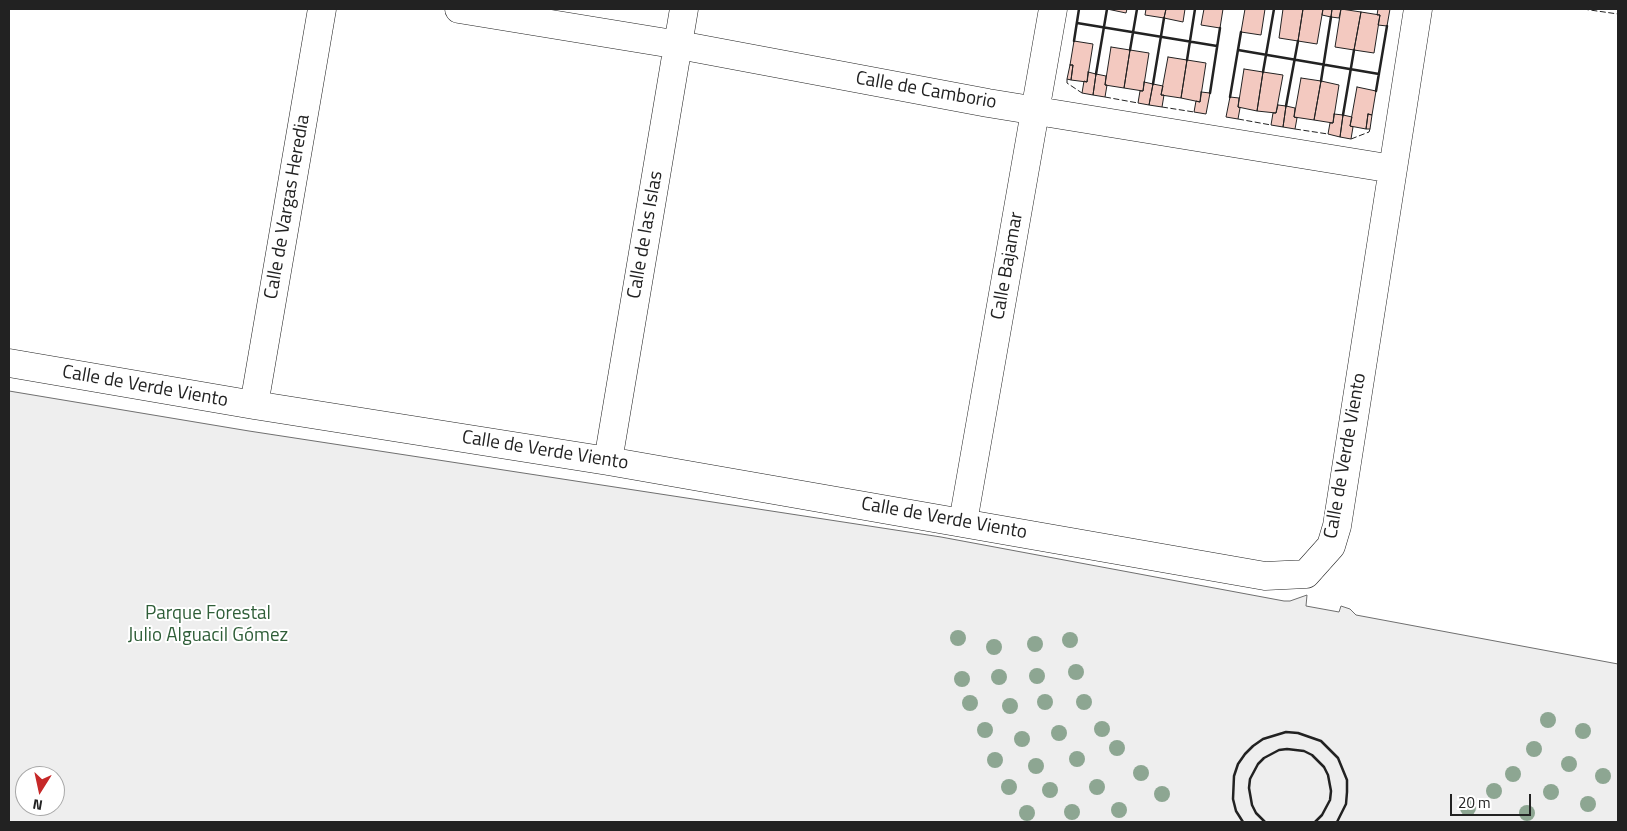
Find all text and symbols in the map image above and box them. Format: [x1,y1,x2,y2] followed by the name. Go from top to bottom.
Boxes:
[854,67,998,115] street label: Calle de Camborio
[261,113,315,301] street label: Calle de Vargas Heredia
[624,169,668,301] street label: Calle de las Islas
[987,210,1029,322] street label: Calle Bajamar
[60,361,230,413] street label: Calle de Verde Viento
[1320,371,1372,541] street label: Calle de Verde Viento
[460,427,630,475] street label: Calle de Verde Viento
[859,493,1029,545] street label: Calle de Verde Viento
[128,603,288,647] park label: Parque Forestal Julio Alguacil Gómez
[15,766,65,816] north arrow
[1452,784,1533,816] scale bar
[1458,791,1491,814] text: 20 m
[31,794,44,816] text: N

